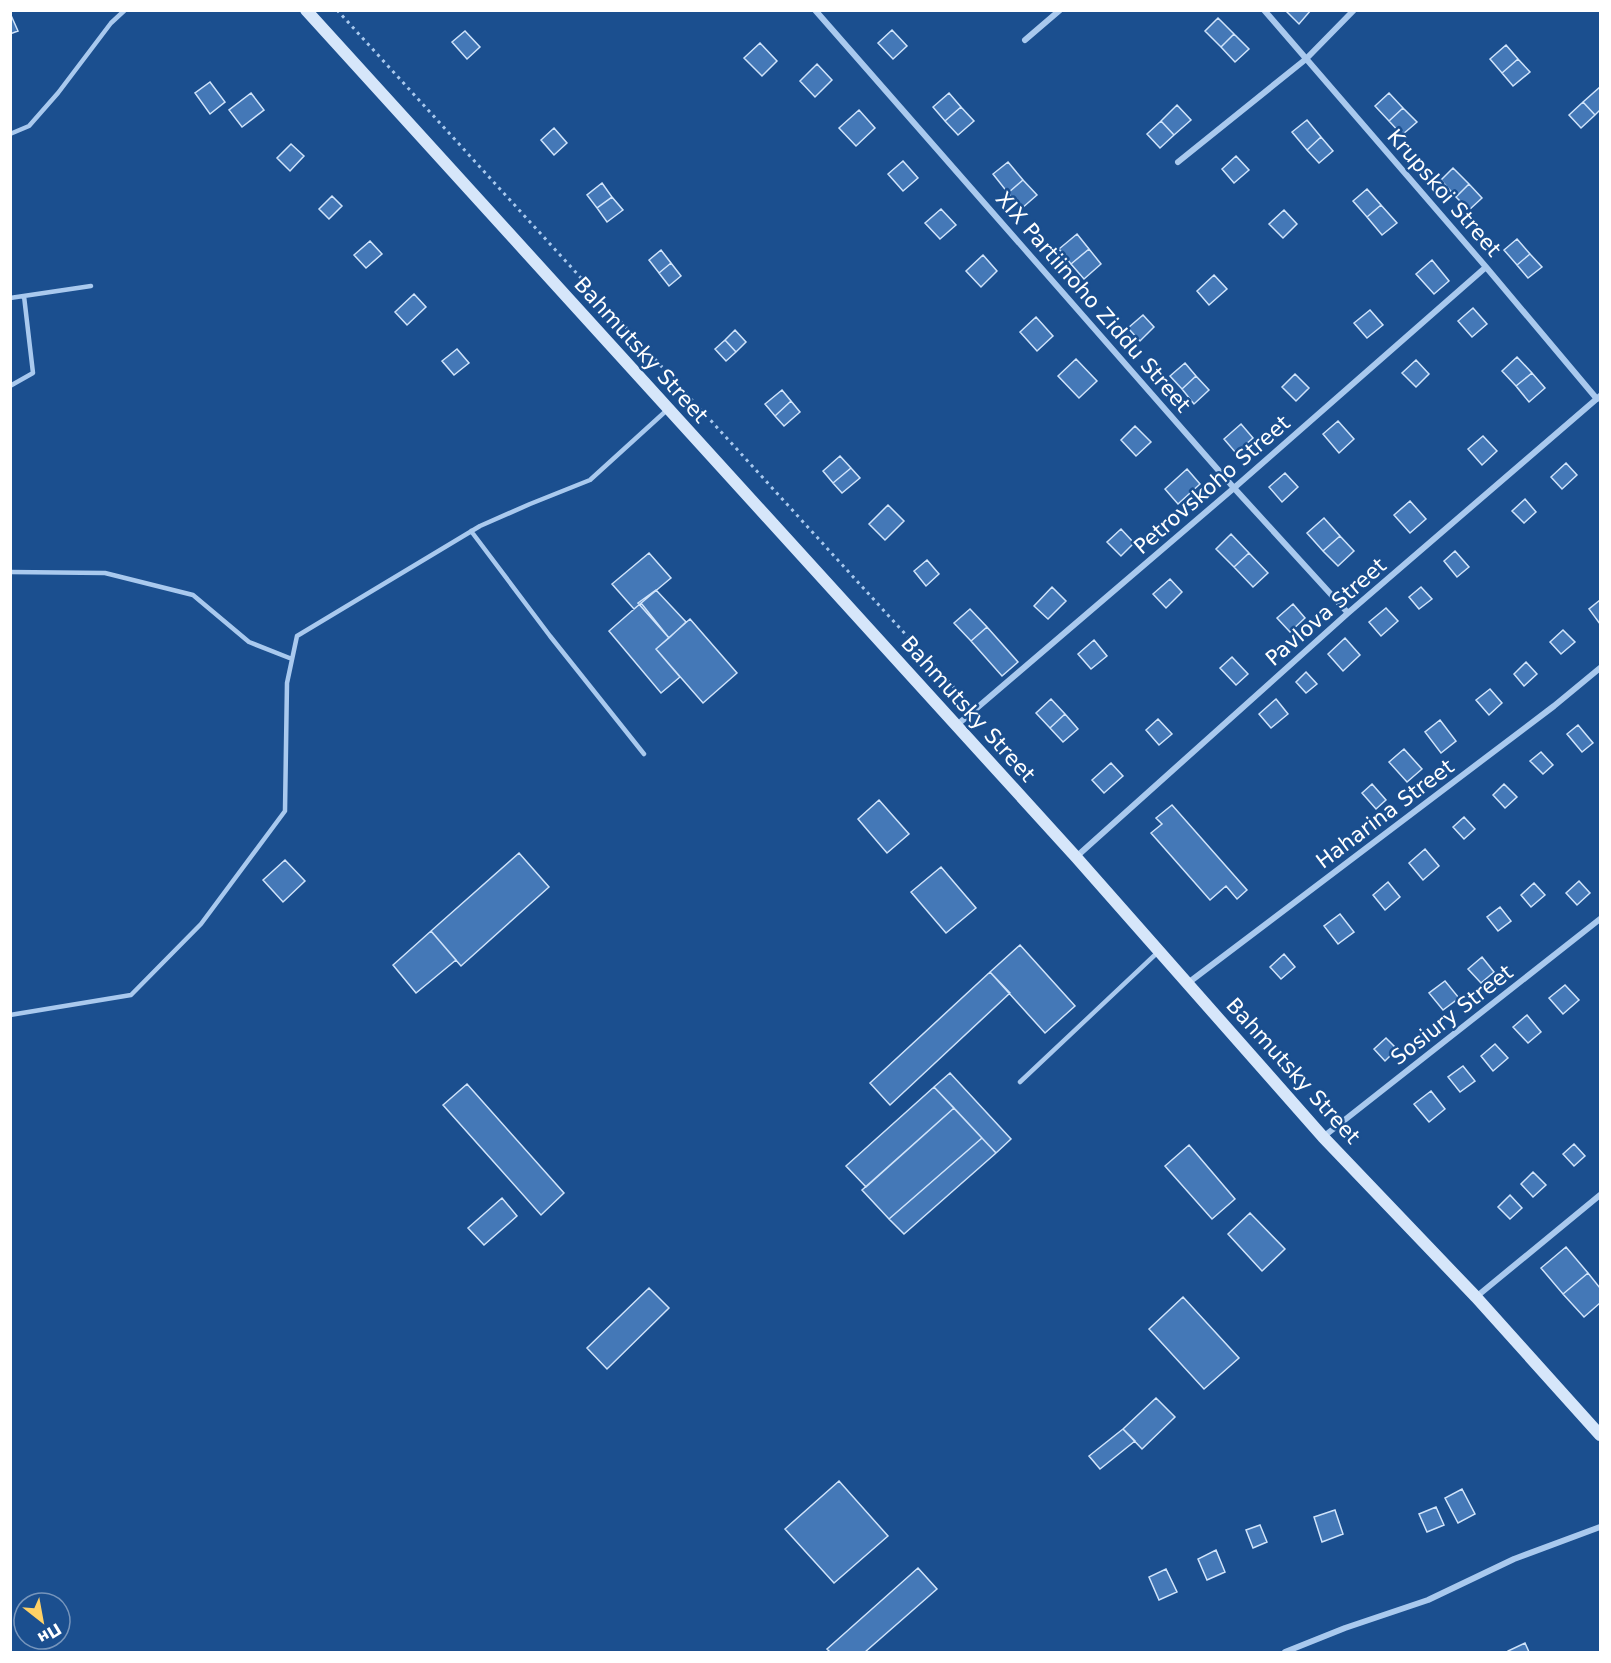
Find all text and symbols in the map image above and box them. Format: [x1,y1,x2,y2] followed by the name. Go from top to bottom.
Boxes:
[1382,125,1506,261] street label: Krupskoi Street
[991,187,1195,417] street label: XIX Partiinoho Ziddu Street
[569,272,713,428] street label: Bahmutsky Street
[1129,411,1295,559] street label: Petrovskoho Street
[1261,553,1391,671] street label: Pavlova Street
[896,631,1040,787] street label: Bahmutsky Street
[1311,754,1459,874] street label: Haharina Street
[1386,960,1518,1070] street label: Sosiury Street
[1221,993,1365,1149] street label: Bahmutsky Street
[12,1591,72,1651] north arrow
[34,1619,65,1648] text: Пн

